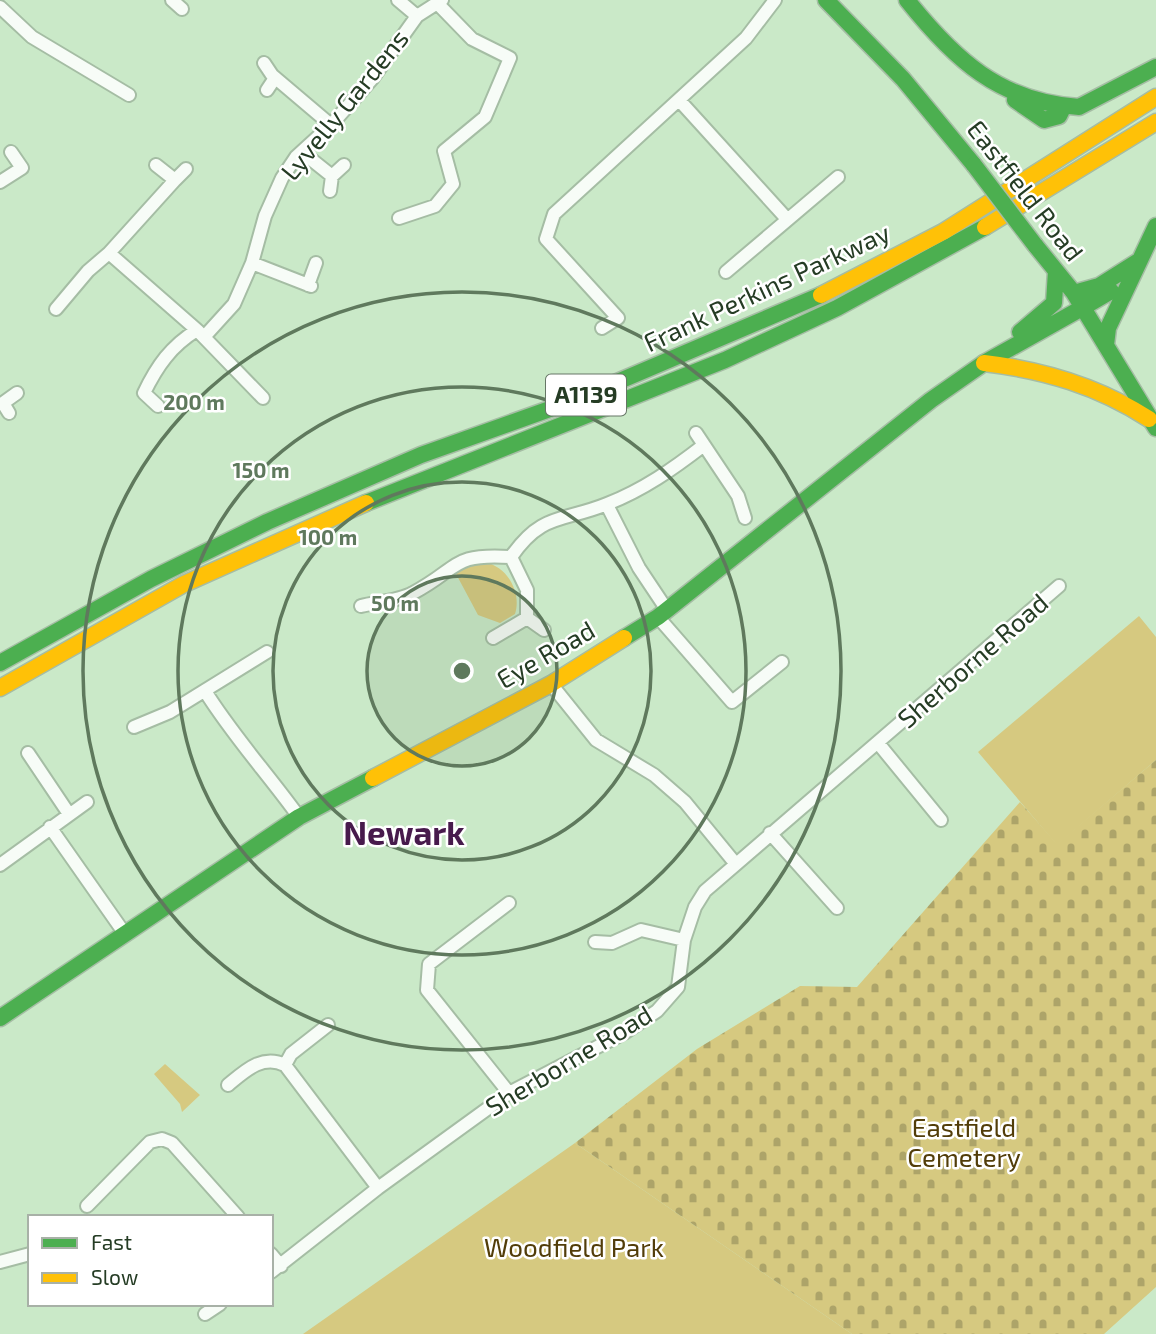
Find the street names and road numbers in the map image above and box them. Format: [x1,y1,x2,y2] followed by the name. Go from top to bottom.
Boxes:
[274,23,414,186] street label: Lyvelly Gardens
[962,114,1091,267] street label: Eastfield Road
[638,216,895,357] street label: Frank Perkins Parkway
[546,374,626,416] road number: A1139
[891,586,1053,734] street label: Sherborne Road
[491,613,600,694] street label: Eye Road
[479,998,657,1122] street label: Sherborne Road

